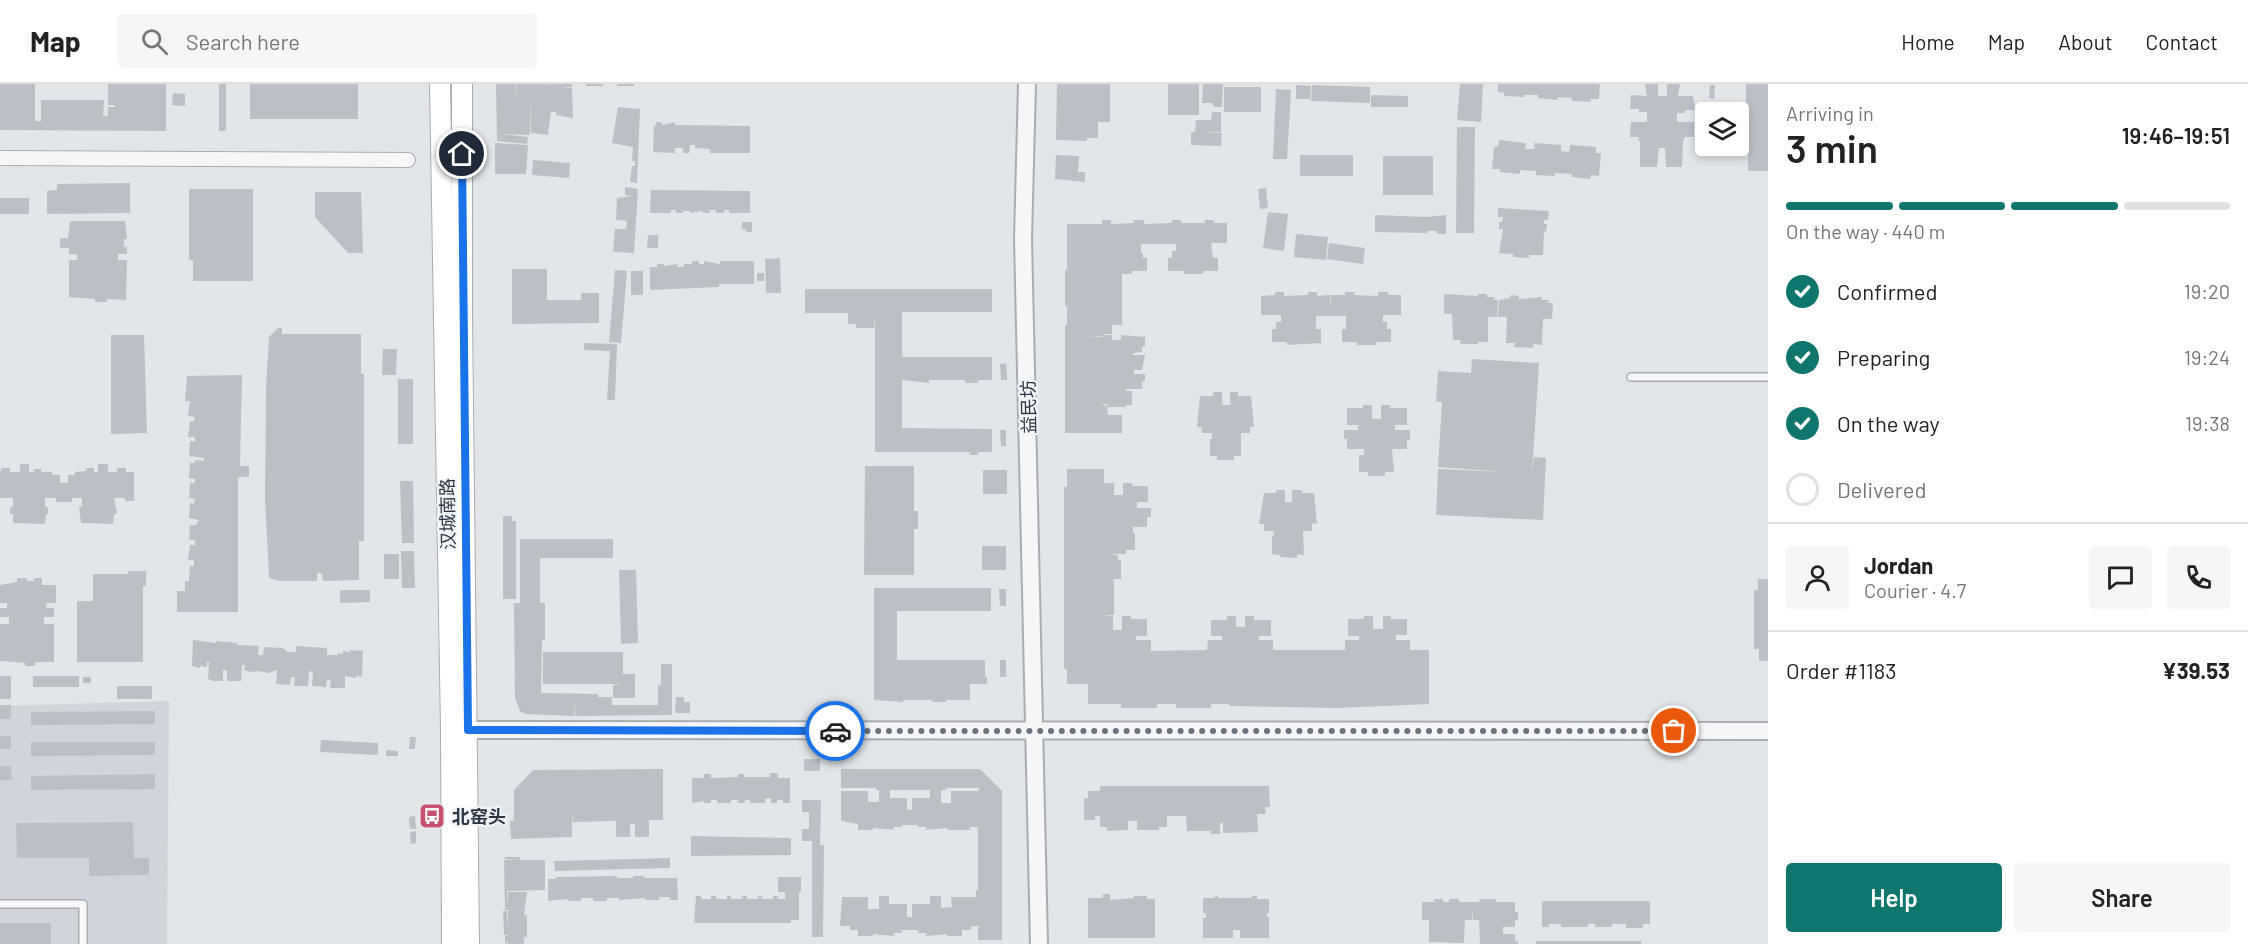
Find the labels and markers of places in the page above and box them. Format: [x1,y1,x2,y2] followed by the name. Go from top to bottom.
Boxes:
[436,128,487,179] pin
[1648,705,1699,756] pin
[417,801,447,831] bus stop icon: 北窑头
[452,805,506,827] place label: 北窑头

